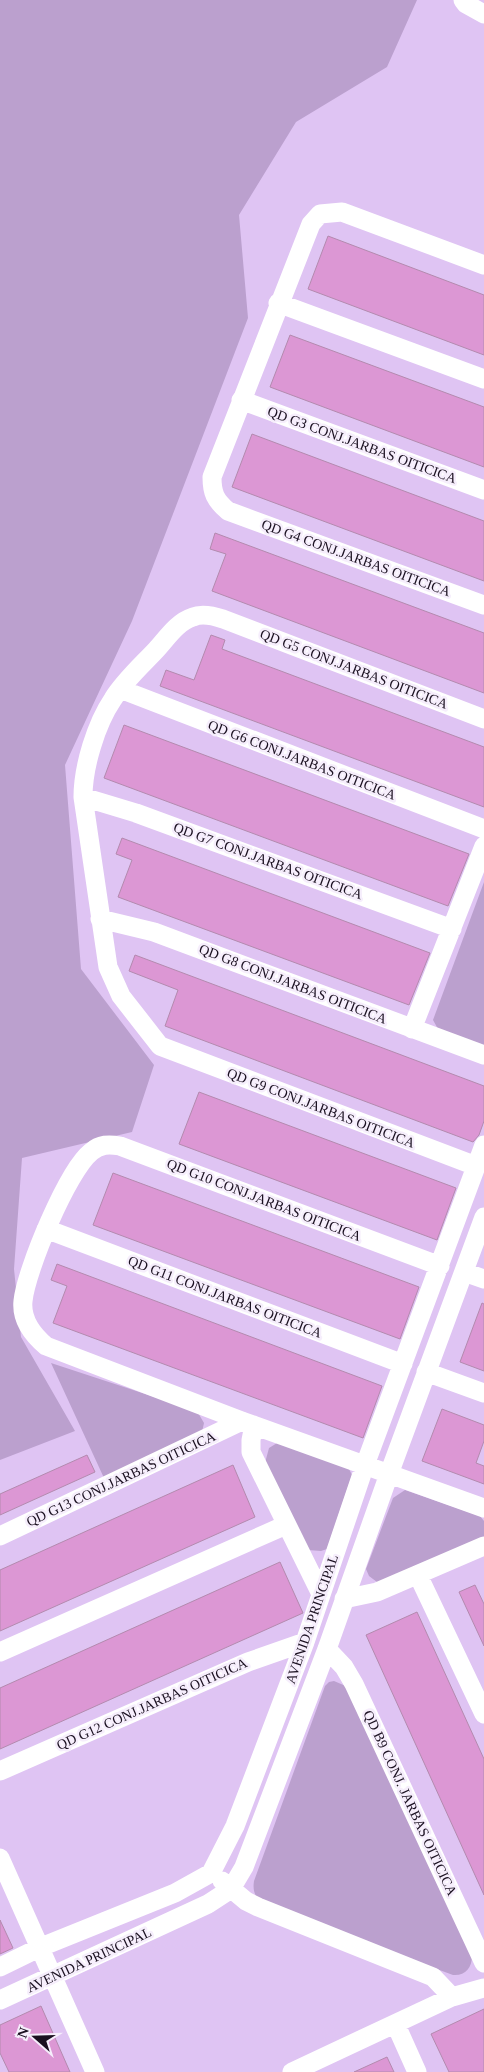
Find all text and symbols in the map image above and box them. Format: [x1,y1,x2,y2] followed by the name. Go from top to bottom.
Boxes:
[266,404,459,487] street label: QD G3 CONJ.JARBAS OITICICA
[260,517,453,600] street label: QD G4 CONJ.JARBAS OITICICA
[258,626,451,712] street label: QD G5 CONJ.JARBAS OITICICA
[206,717,399,803] street label: QD G6 CONJ.JARBAS OITICICA
[172,820,365,903] street label: QD G7 CONJ.JARBAS OITICICA
[197,941,390,1027] street label: QD G8 CONJ.JARBAS OITICICA
[225,1065,418,1151] street label: QD G9 CONJ.JARBAS OITICICA
[165,1156,364,1244] street label: QD G10 CONJ.JARBAS OITICICA
[126,1253,325,1341] street label: QD G11 CONJ.JARBAS OITICICA
[24,1428,219,1530] street label: QD G13 CONJ.JARBAS OITICICA
[283,1552,341,1686] street label: AVENIDA PRINCIPAL
[54,1655,250,1753] street label: QD G12 CONJ.JARBAS OITICICA
[360,1708,460,1899] street label: QD B9 CONJ. JARBAS OITICICA
[24,1925,154,1995] street label: AVENIDA PRINCIPAL
[10,2012,60,2062] north arrow
[14,2025,32,2040] text: N

